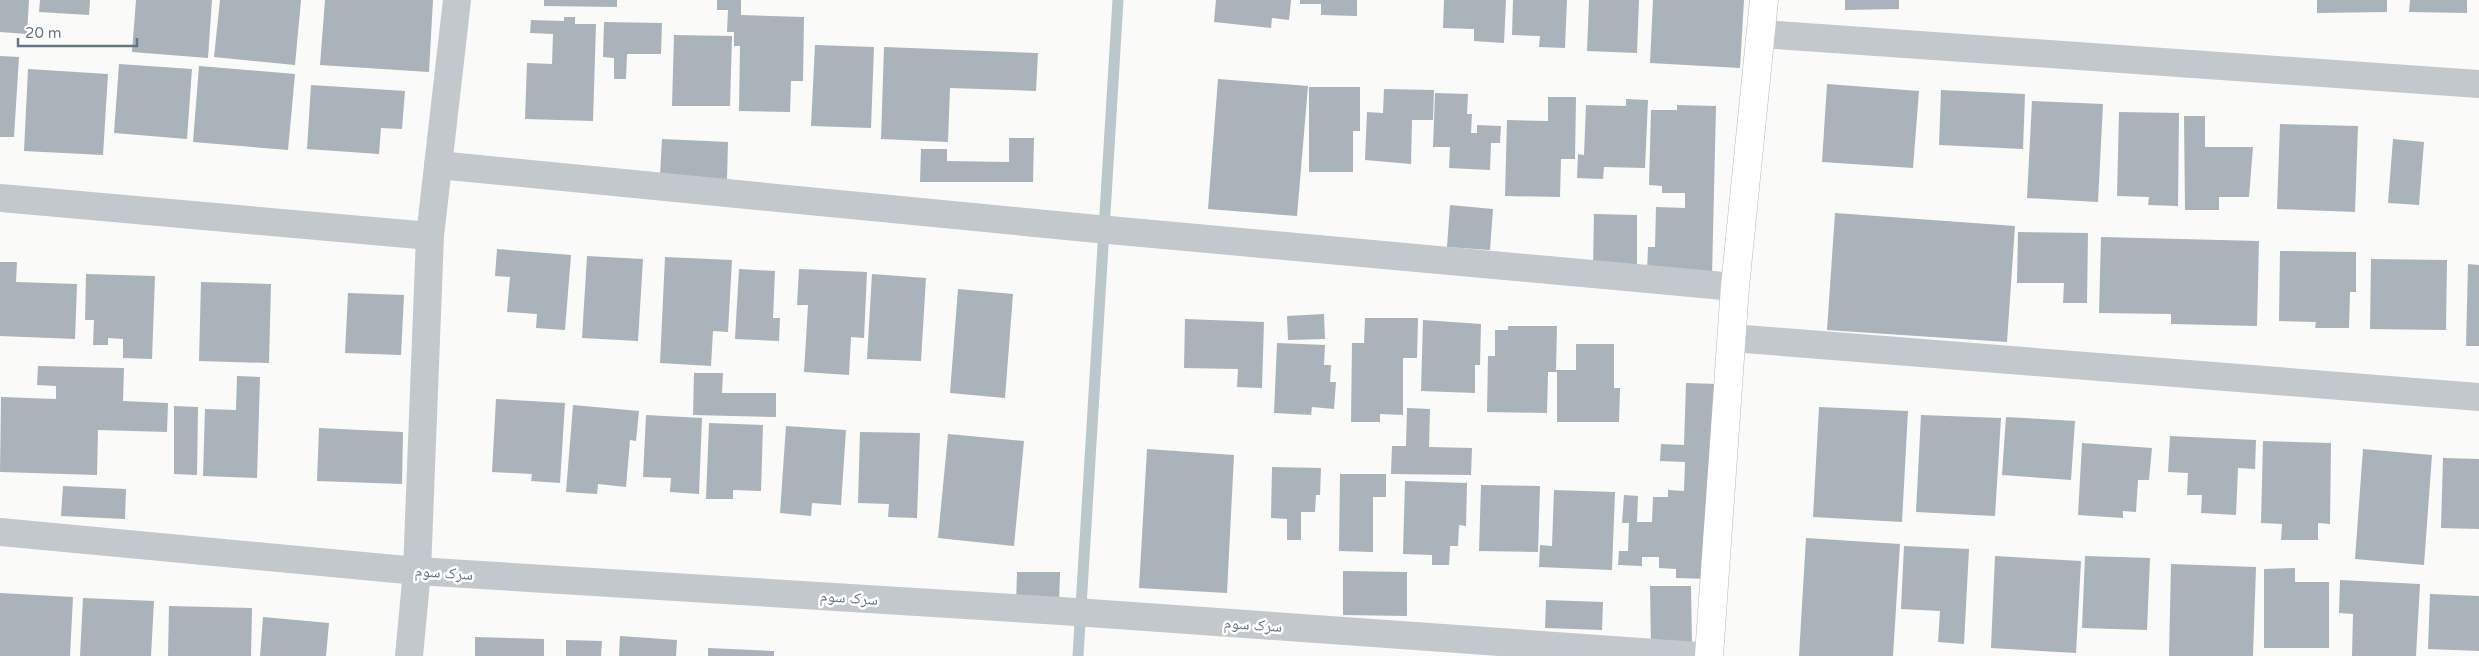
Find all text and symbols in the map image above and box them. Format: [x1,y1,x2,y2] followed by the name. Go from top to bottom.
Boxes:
[18,15,136,47] scale bar
[25,24,62,42] text: 20 m
[414,561,474,585] street label: سرک سوم
[819,586,879,610] street label: سرک سوم
[1223,613,1283,637] street label: سرک سوم

